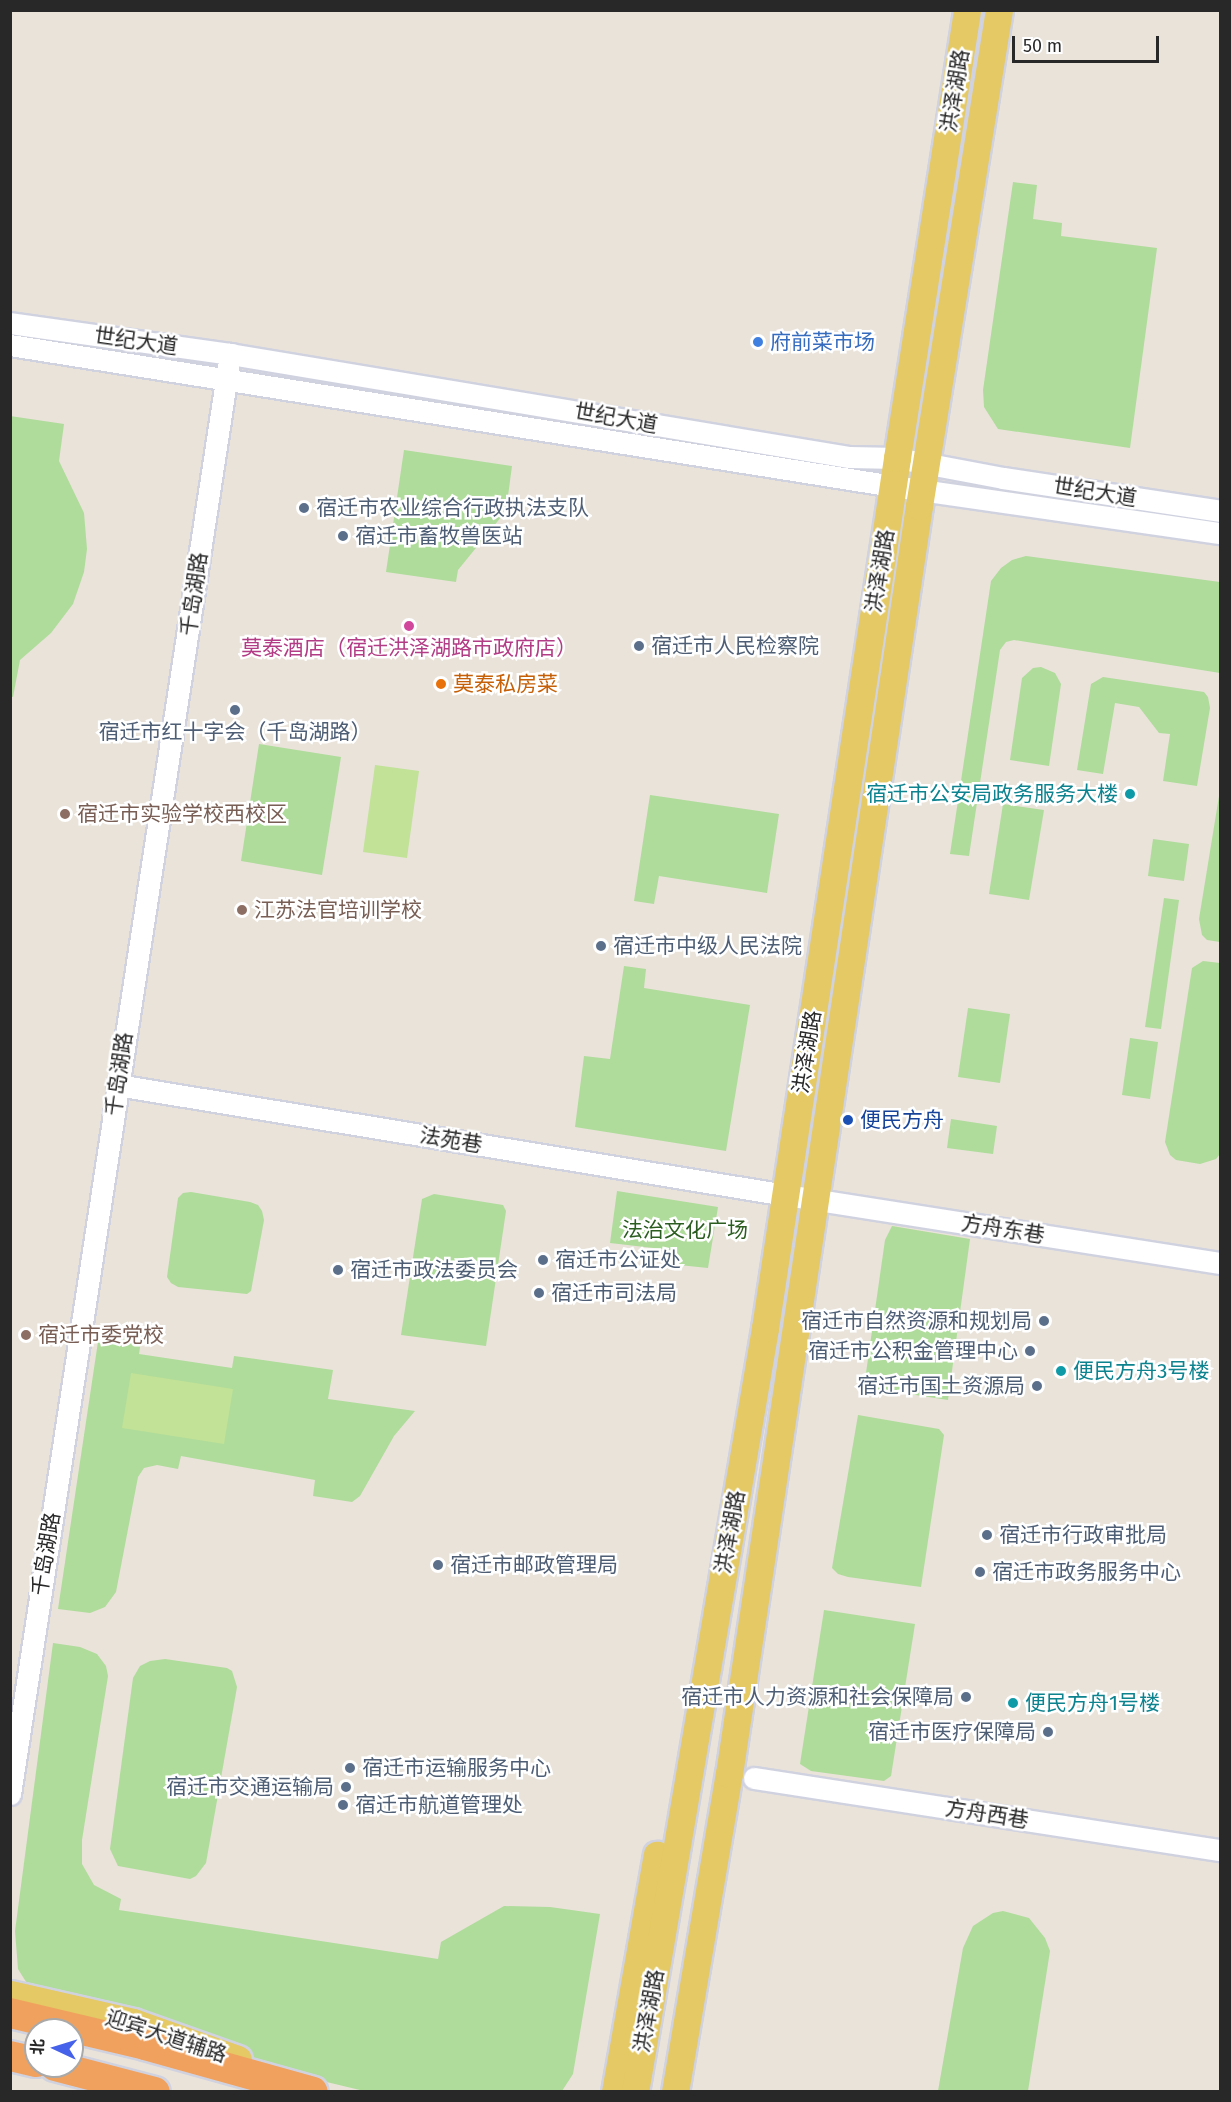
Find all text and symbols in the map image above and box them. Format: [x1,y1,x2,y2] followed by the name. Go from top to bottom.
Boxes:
[1015,24,1162,62] scale bar
[1023,35,1062,57] text: 50 m
[936,48,974,134] street label: 洪泽湖路
[93,323,179,359] street label: 世纪大道
[770,329,875,355] place label: 府前菜市场
[751,335,765,349] marker: 府前菜市场
[572,398,660,438] street label: 世纪大道
[1052,473,1138,511] street label: 世纪大道
[316,495,589,521] place label: 宿迁市农业综合行政执法支队
[297,501,311,515] marker: 宿迁市农业综合行政执法支队
[355,523,523,549] place label: 宿迁市畜牧兽医站
[861,528,899,614] street label: 洪泽湖路
[336,529,350,543] marker: 宿迁市畜牧兽医站
[176,551,212,637] street label: 千岛湖路
[402,619,416,633] marker: 莫泰酒店（宿迁洪泽湖路市政府店）
[651,633,819,659] place label: 宿迁市人民检察院
[241,635,577,661] place label: 莫泰酒店（宿迁洪泽湖路市政府店）
[632,639,646,653] marker: 宿迁市人民检察院
[453,671,558,697] place label: 莫泰私房菜
[434,677,448,691] marker: 莫泰私房菜
[228,703,242,717] marker: 宿迁市红十字会（千岛湖路）
[99,719,371,745] place label: 宿迁市红十字会（千岛湖路）
[866,781,1118,807] place label: 宿迁市公安局政务服务大楼
[1123,787,1137,801] marker: 宿迁市公安局政务服务大楼
[77,801,287,827] place label: 宿迁市实验学校西校区
[58,807,72,821] marker: 宿迁市实验学校西校区
[254,897,422,923] place label: 江苏法官培训学校
[235,903,249,917] marker: 江苏法官培训学校
[613,933,802,959] place label: 宿迁市中级人民法院
[594,939,608,953] marker: 宿迁市中级人民法院
[788,1009,826,1095] street label: 洪泽湖路
[101,1031,137,1117] street label: 千岛湖路
[860,1107,944,1133] place label: 便民方舟
[841,1113,855,1127] marker: 便民方舟
[418,1123,484,1157] street label: 法苑巷
[960,1210,1046,1248] street label: 方舟东巷
[622,1217,748,1243] park label: 法治文化广场
[555,1247,681,1273] place label: 宿迁市公证处
[536,1253,550,1267] marker: 宿迁市公证处
[350,1257,518,1283] place label: 宿迁市政法委员会
[331,1263,345,1277] marker: 宿迁市政法委员会
[551,1280,677,1306] place label: 宿迁市司法局
[532,1286,546,1300] marker: 宿迁市司法局
[801,1308,1032,1334] place label: 宿迁市自然资源和规划局
[1037,1314,1051,1328] marker: 宿迁市自然资源和规划局
[38,1322,164,1348] place label: 宿迁市委党校
[19,1328,33,1342] marker: 宿迁市委党校
[808,1338,1018,1364] place label: 宿迁市公积金管理中心
[1023,1344,1037,1358] marker: 宿迁市公积金管理中心
[1073,1358,1209,1384] place label: 便民方舟3号楼
[1054,1364,1068,1378] marker: 便民方舟3号楼
[857,1373,1025,1399] place label: 宿迁市国土资源局
[1030,1379,1044,1393] marker: 宿迁市国土资源局
[710,1488,750,1576] street label: 洪泽湖路
[27,1511,65,1597] street label: 千岛湖路
[999,1522,1167,1548] place label: 宿迁市行政审批局
[980,1528,994,1542] marker: 宿迁市行政审批局
[450,1552,618,1578] place label: 宿迁市邮政管理局
[431,1558,445,1572] marker: 宿迁市邮政管理局
[992,1559,1181,1585] place label: 宿迁市政务服务中心
[973,1565,987,1579] marker: 宿迁市政务服务中心
[681,1684,954,1710] place label: 宿迁市人力资源和社会保障局
[959,1690,973,1704] marker: 宿迁市人力资源和社会保障局
[1025,1690,1160,1716] place label: 便民方舟1号楼
[1006,1696,1020,1710] marker: 便民方舟1号楼
[868,1719,1036,1745] place label: 宿迁市医疗保障局
[1041,1725,1055,1739] marker: 宿迁市医疗保障局
[362,1755,551,1781] place label: 宿迁市运输服务中心
[343,1761,357,1775] marker: 宿迁市运输服务中心
[166,1774,334,1800] place label: 宿迁市交通运输局
[339,1780,353,1794] marker: 宿迁市交通运输局
[355,1792,523,1818] place label: 宿迁市航道管理处
[944,1795,1030,1833] street label: 方舟西巷
[336,1798,350,1812] marker: 宿迁市航道管理处
[629,1967,669,2055] street label: 洪泽湖路
[102,2005,230,2067] street label: 迎宾大道辅路
[24,2018,84,2078] north arrow
[28,2038,48,2056] text: 北

